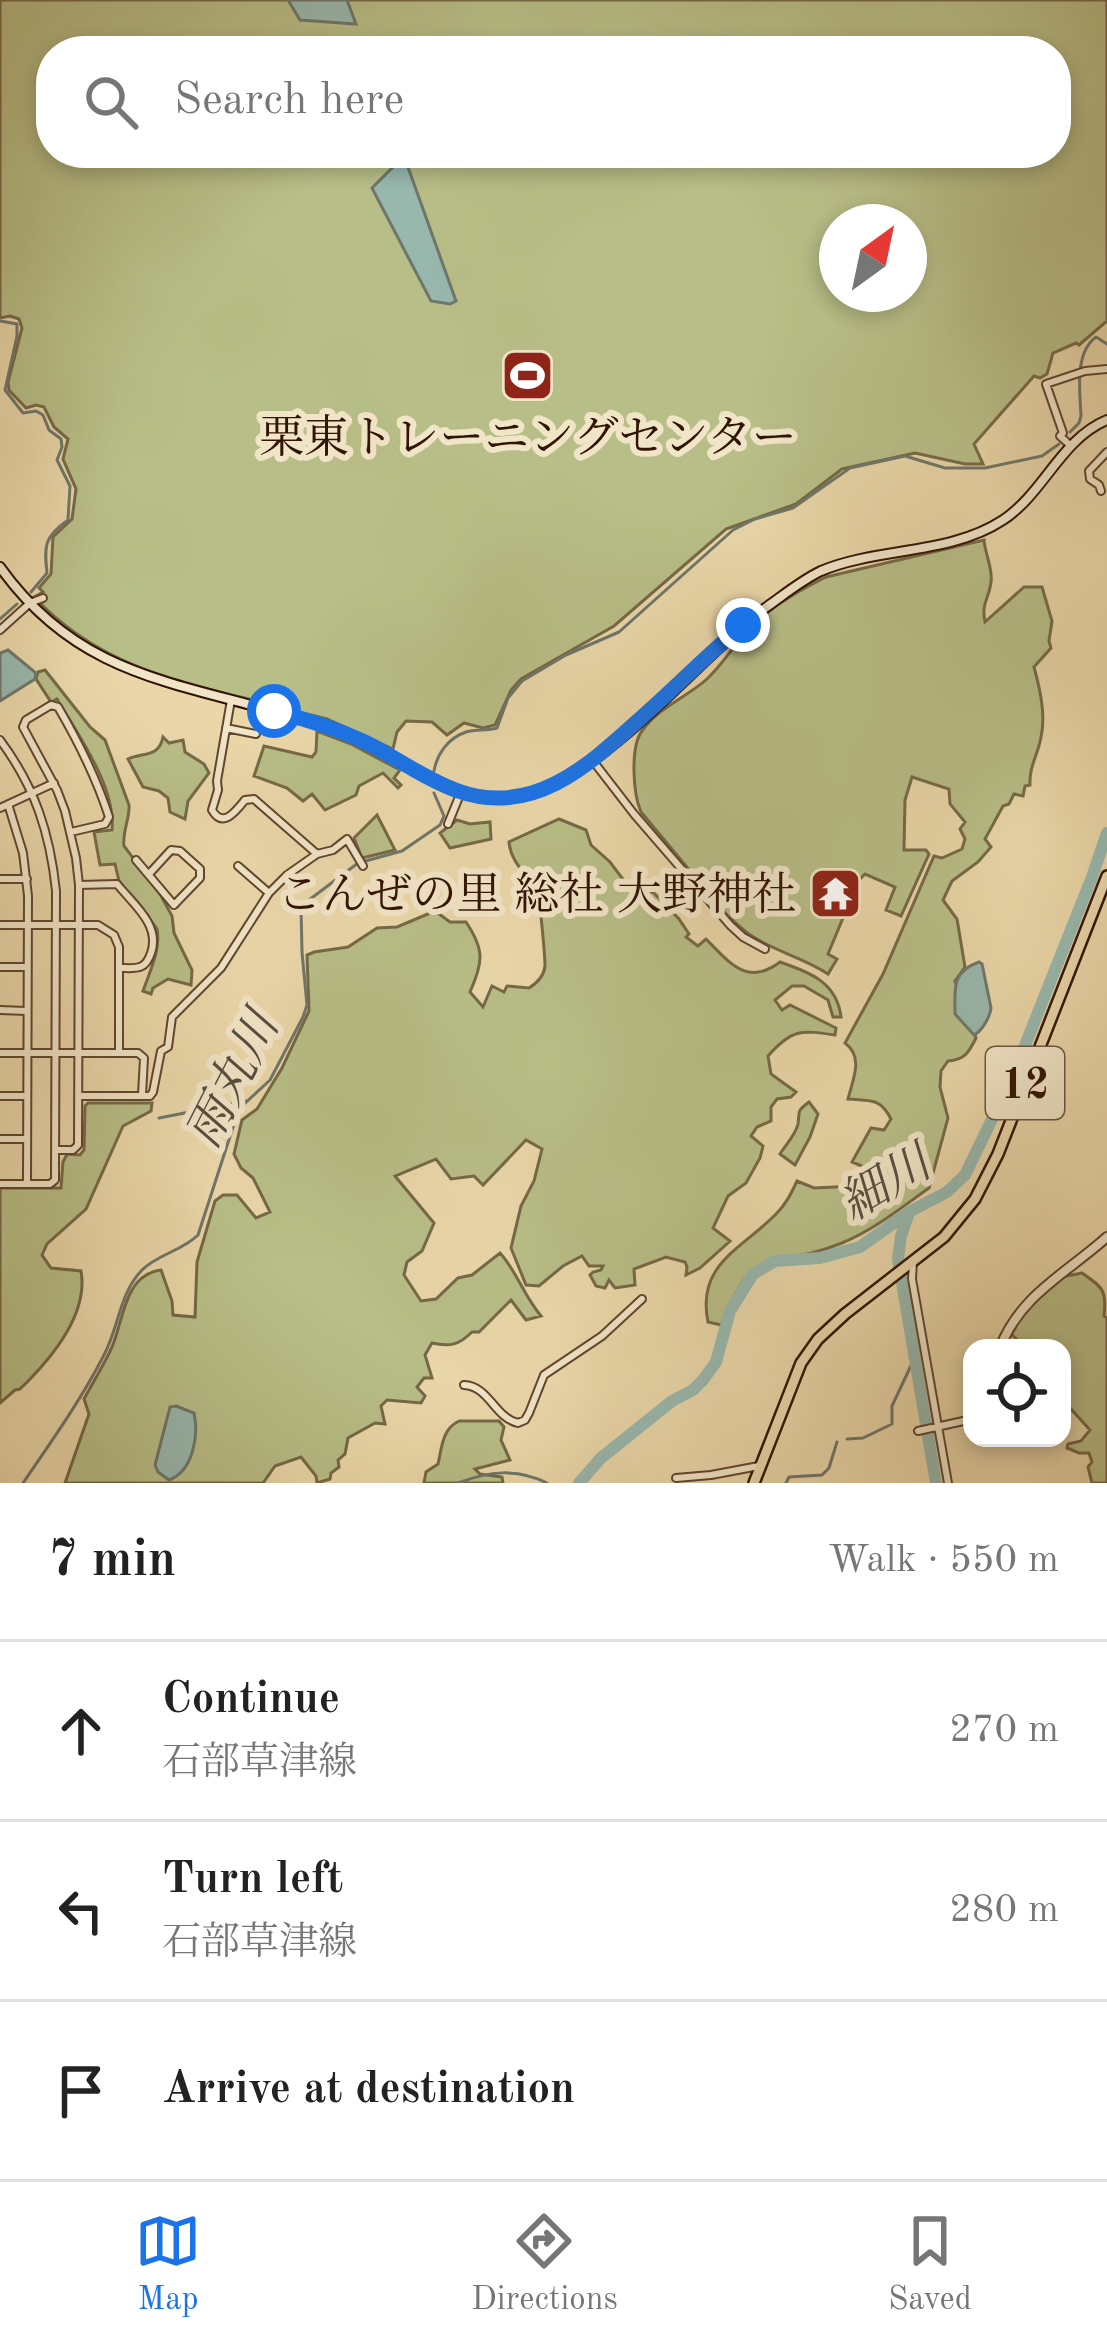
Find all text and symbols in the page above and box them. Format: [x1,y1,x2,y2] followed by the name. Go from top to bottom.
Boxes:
[36,36,1071,168] search box
[78,69,144,135] icon: search
[174,79,404,124] text: Search here
[819,204,927,312] north arrow
[500,347,556,403] sports icon: 栗東トレーニングセンター
[259,414,797,463] place label: 栗東トレーニングセンター
[716,598,770,652] route end
[247,684,301,738] route start
[808,865,864,921] temple icon: こんぜの里 総社 大野神社
[277,871,797,920] place label: こんぜの里 総社 大野神社
[177,1000,291,1156] water label: 雨丸川
[986,1047,1064,1119] road number: 12
[830,1134,944,1231] water label: 細川
[963,1339,1071,1447] map controls
[963,1339,1071,1447] button: locate
[48,1536,176,1587] text: 7 min
[828,1541,1059,1580] text: Walk · 550 m
[162,1678,340,1723] text: Continue
[48,1698,114,1764] icon: ahead
[949,1711,1059,1750] text: 270 m
[162,1744,357,1783] text: 石部草津線
[162,1858,343,1903] text: Turn left
[48,1878,114,1944] icon: left
[949,1891,1059,1930] text: 280 m
[162,1924,357,1963] text: 石部草津線
[48,2058,114,2124] icon: arrive
[162,2068,575,2113] text: Arrive at destination
[135,2208,201,2321] tab: Map
[471,2208,618,2321] tab: Directions
[888,2208,972,2321] tab: Saved

